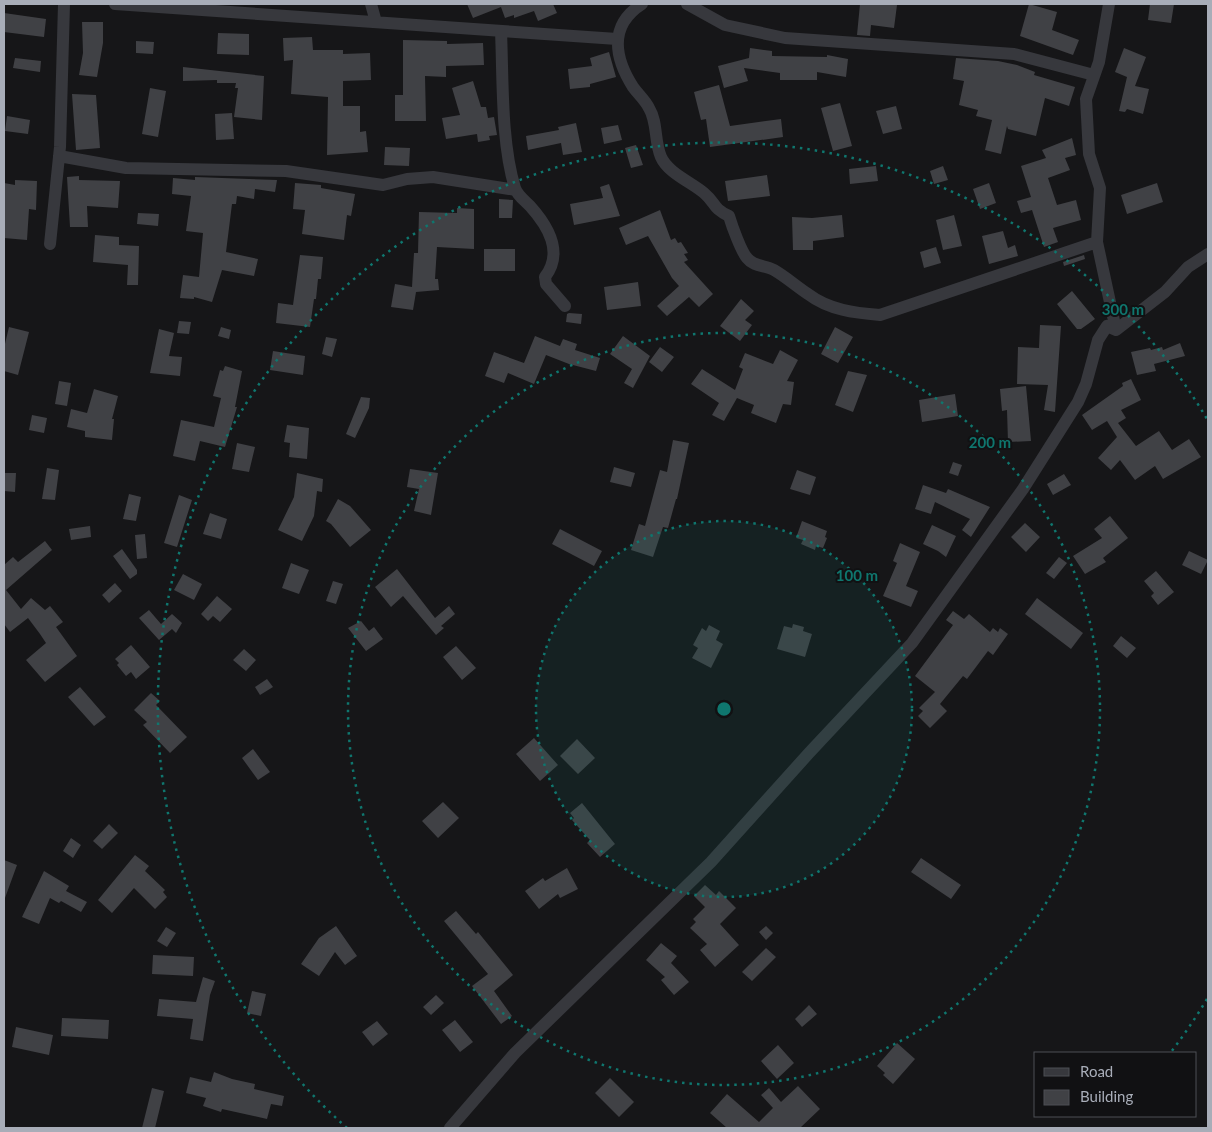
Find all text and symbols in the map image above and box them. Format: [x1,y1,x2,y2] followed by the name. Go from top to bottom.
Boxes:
[1102,300,1144,318] text: 300 m
[969,433,1011,451] text: 200 m
[836,566,878,584] text: 100 m
[715,700,733,718] centre of rings
[1034,1052,1197,1117] legend
[1080,1062,1113,1080] text: Road
[1080,1087,1133,1105] text: Building

